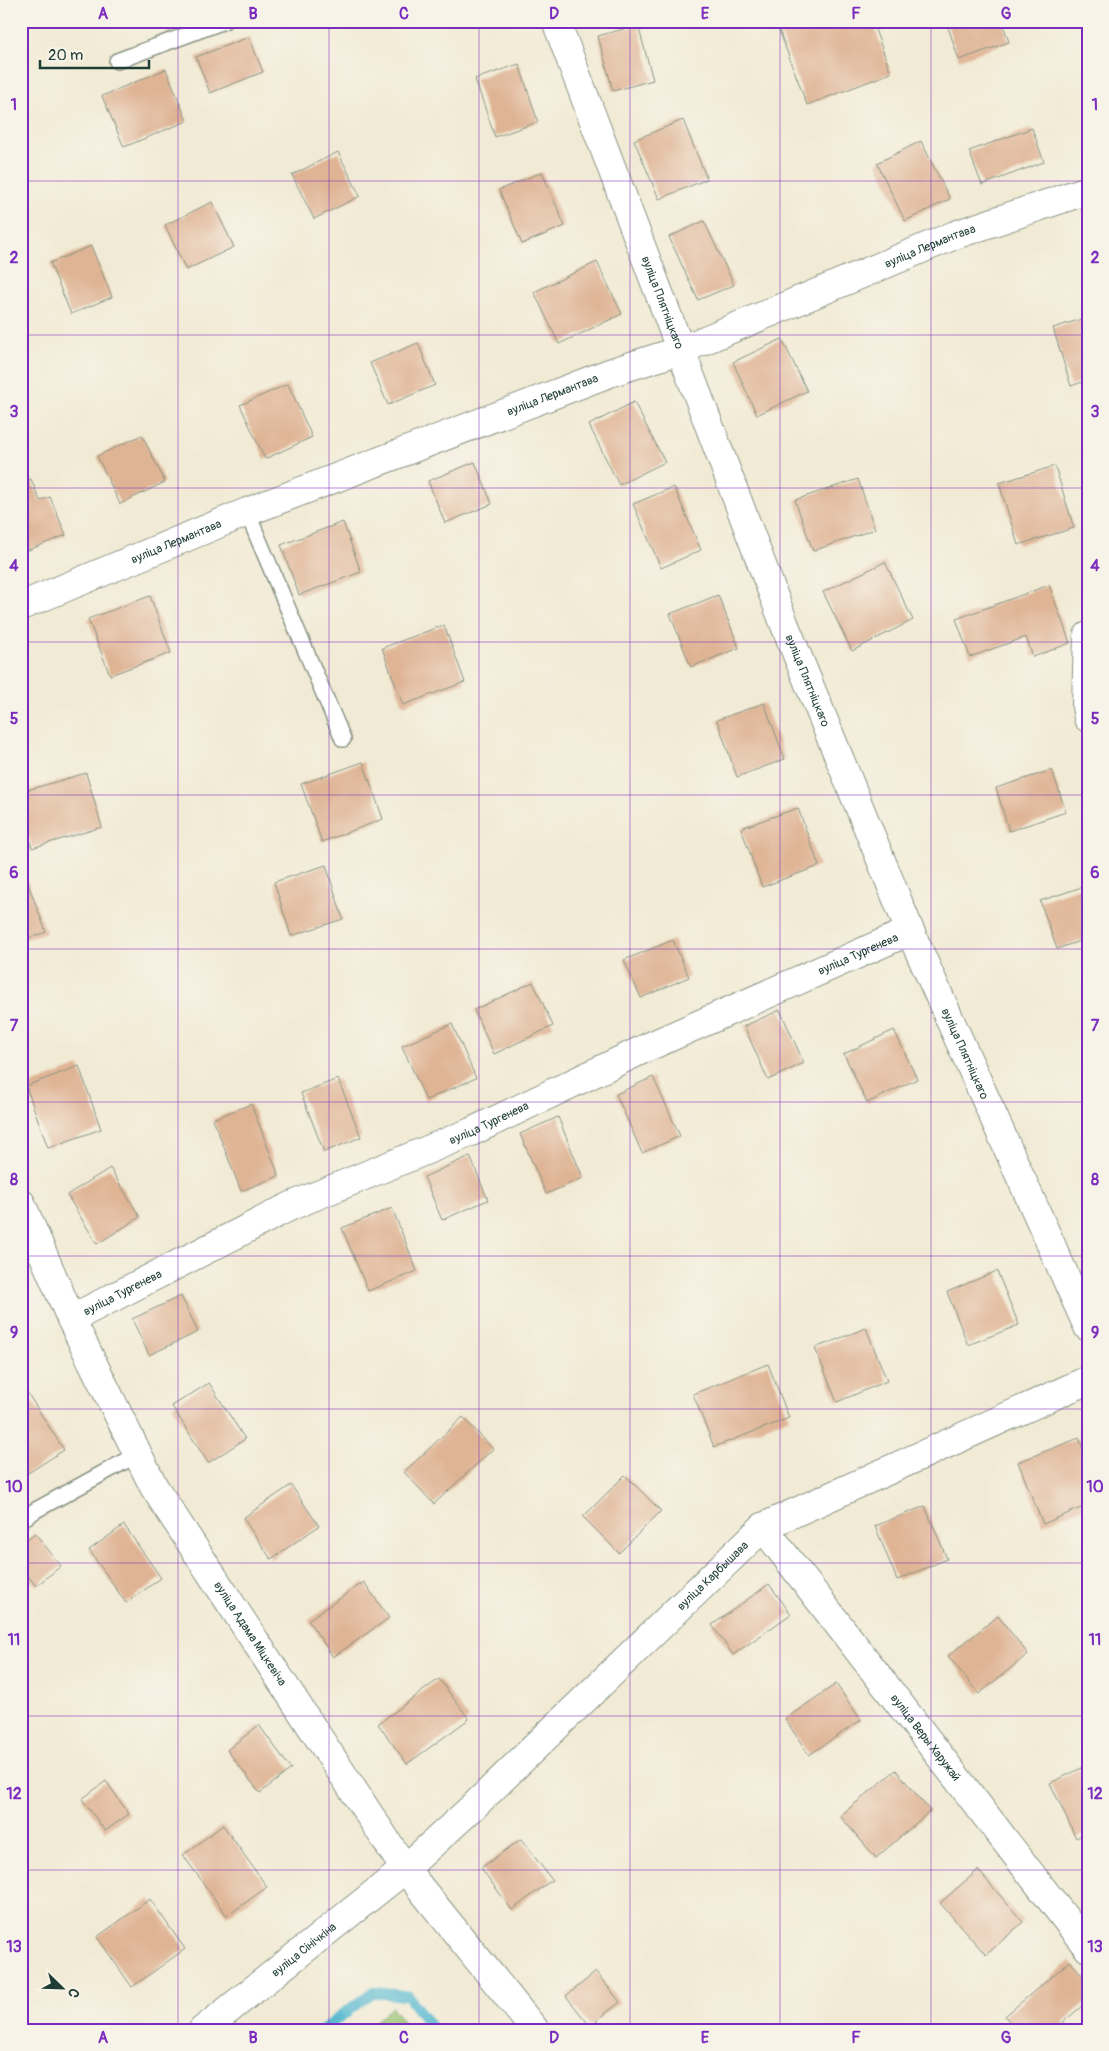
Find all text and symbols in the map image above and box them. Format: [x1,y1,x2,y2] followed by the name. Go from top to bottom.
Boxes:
[98,4,109,24] text: A
[248,4,258,24] text: B
[399,4,409,24] text: C
[549,4,559,24] text: D
[701,4,710,24] text: E
[851,4,861,24] text: F
[1001,4,1012,24] text: G
[40,38,149,70] scale bar
[48,46,83,65] text: 20 m
[11,95,17,115] text: 1
[1092,95,1098,115] text: 1
[882,221,978,271] street label: вуліца Лермантава
[10,248,19,268] text: 2
[1091,248,1100,268] text: 2
[638,254,687,352] street label: вуліца Плятніцкаго
[505,370,601,419] street label: вуліца Лермантава
[10,402,19,422] text: 3
[1091,402,1100,422] text: 3
[129,516,224,567] street label: вуліца Лермантава
[9,556,19,576] text: 4
[1090,556,1100,576] text: 4
[782,632,833,730] street label: вуліца Плятніцкаго
[10,709,19,729] text: 5
[1091,709,1100,729] text: 5
[9,863,19,883] text: 6
[1090,863,1100,883] text: 6
[816,930,901,978] street label: вуліца Тургенева
[938,1006,992,1102] street label: вуліца Плятніцкаго
[10,1016,19,1036] text: 7
[1091,1016,1100,1036] text: 7
[447,1098,532,1148] street label: вуліца Тургенева
[10,1170,18,1190] text: 8
[1091,1170,1099,1190] text: 8
[81,1266,165,1319] street label: вуліца Тургенева
[10,1323,18,1343] text: 9
[1091,1323,1099,1343] text: 9
[5,1477,23,1497] text: 10
[1086,1477,1104,1497] text: 10
[674,1538,752,1614] street label: вуліца Карбышава
[210,1578,290,1689] street label: вуліца Адама Міцкевіча
[8,1630,20,1650] text: 11
[1089,1630,1101,1650] text: 11
[887,1691,964,1784] street label: вуліца Веры Харужай
[6,1784,22,1804] text: 12
[1087,1784,1103,1804] text: 12
[268,1919,340,1980] street label: вуліца Сінічкіна
[6,1937,22,1957] text: 13
[1087,1937,1103,1957] text: 13
[38,1964,88,2014] north arrow
[64,1986,83,2001] text: С
[98,2028,109,2048] text: A
[248,2028,258,2048] text: B
[399,2028,409,2048] text: C
[549,2028,559,2048] text: D
[701,2028,710,2048] text: E
[851,2028,861,2048] text: F
[1001,2028,1012,2048] text: G

